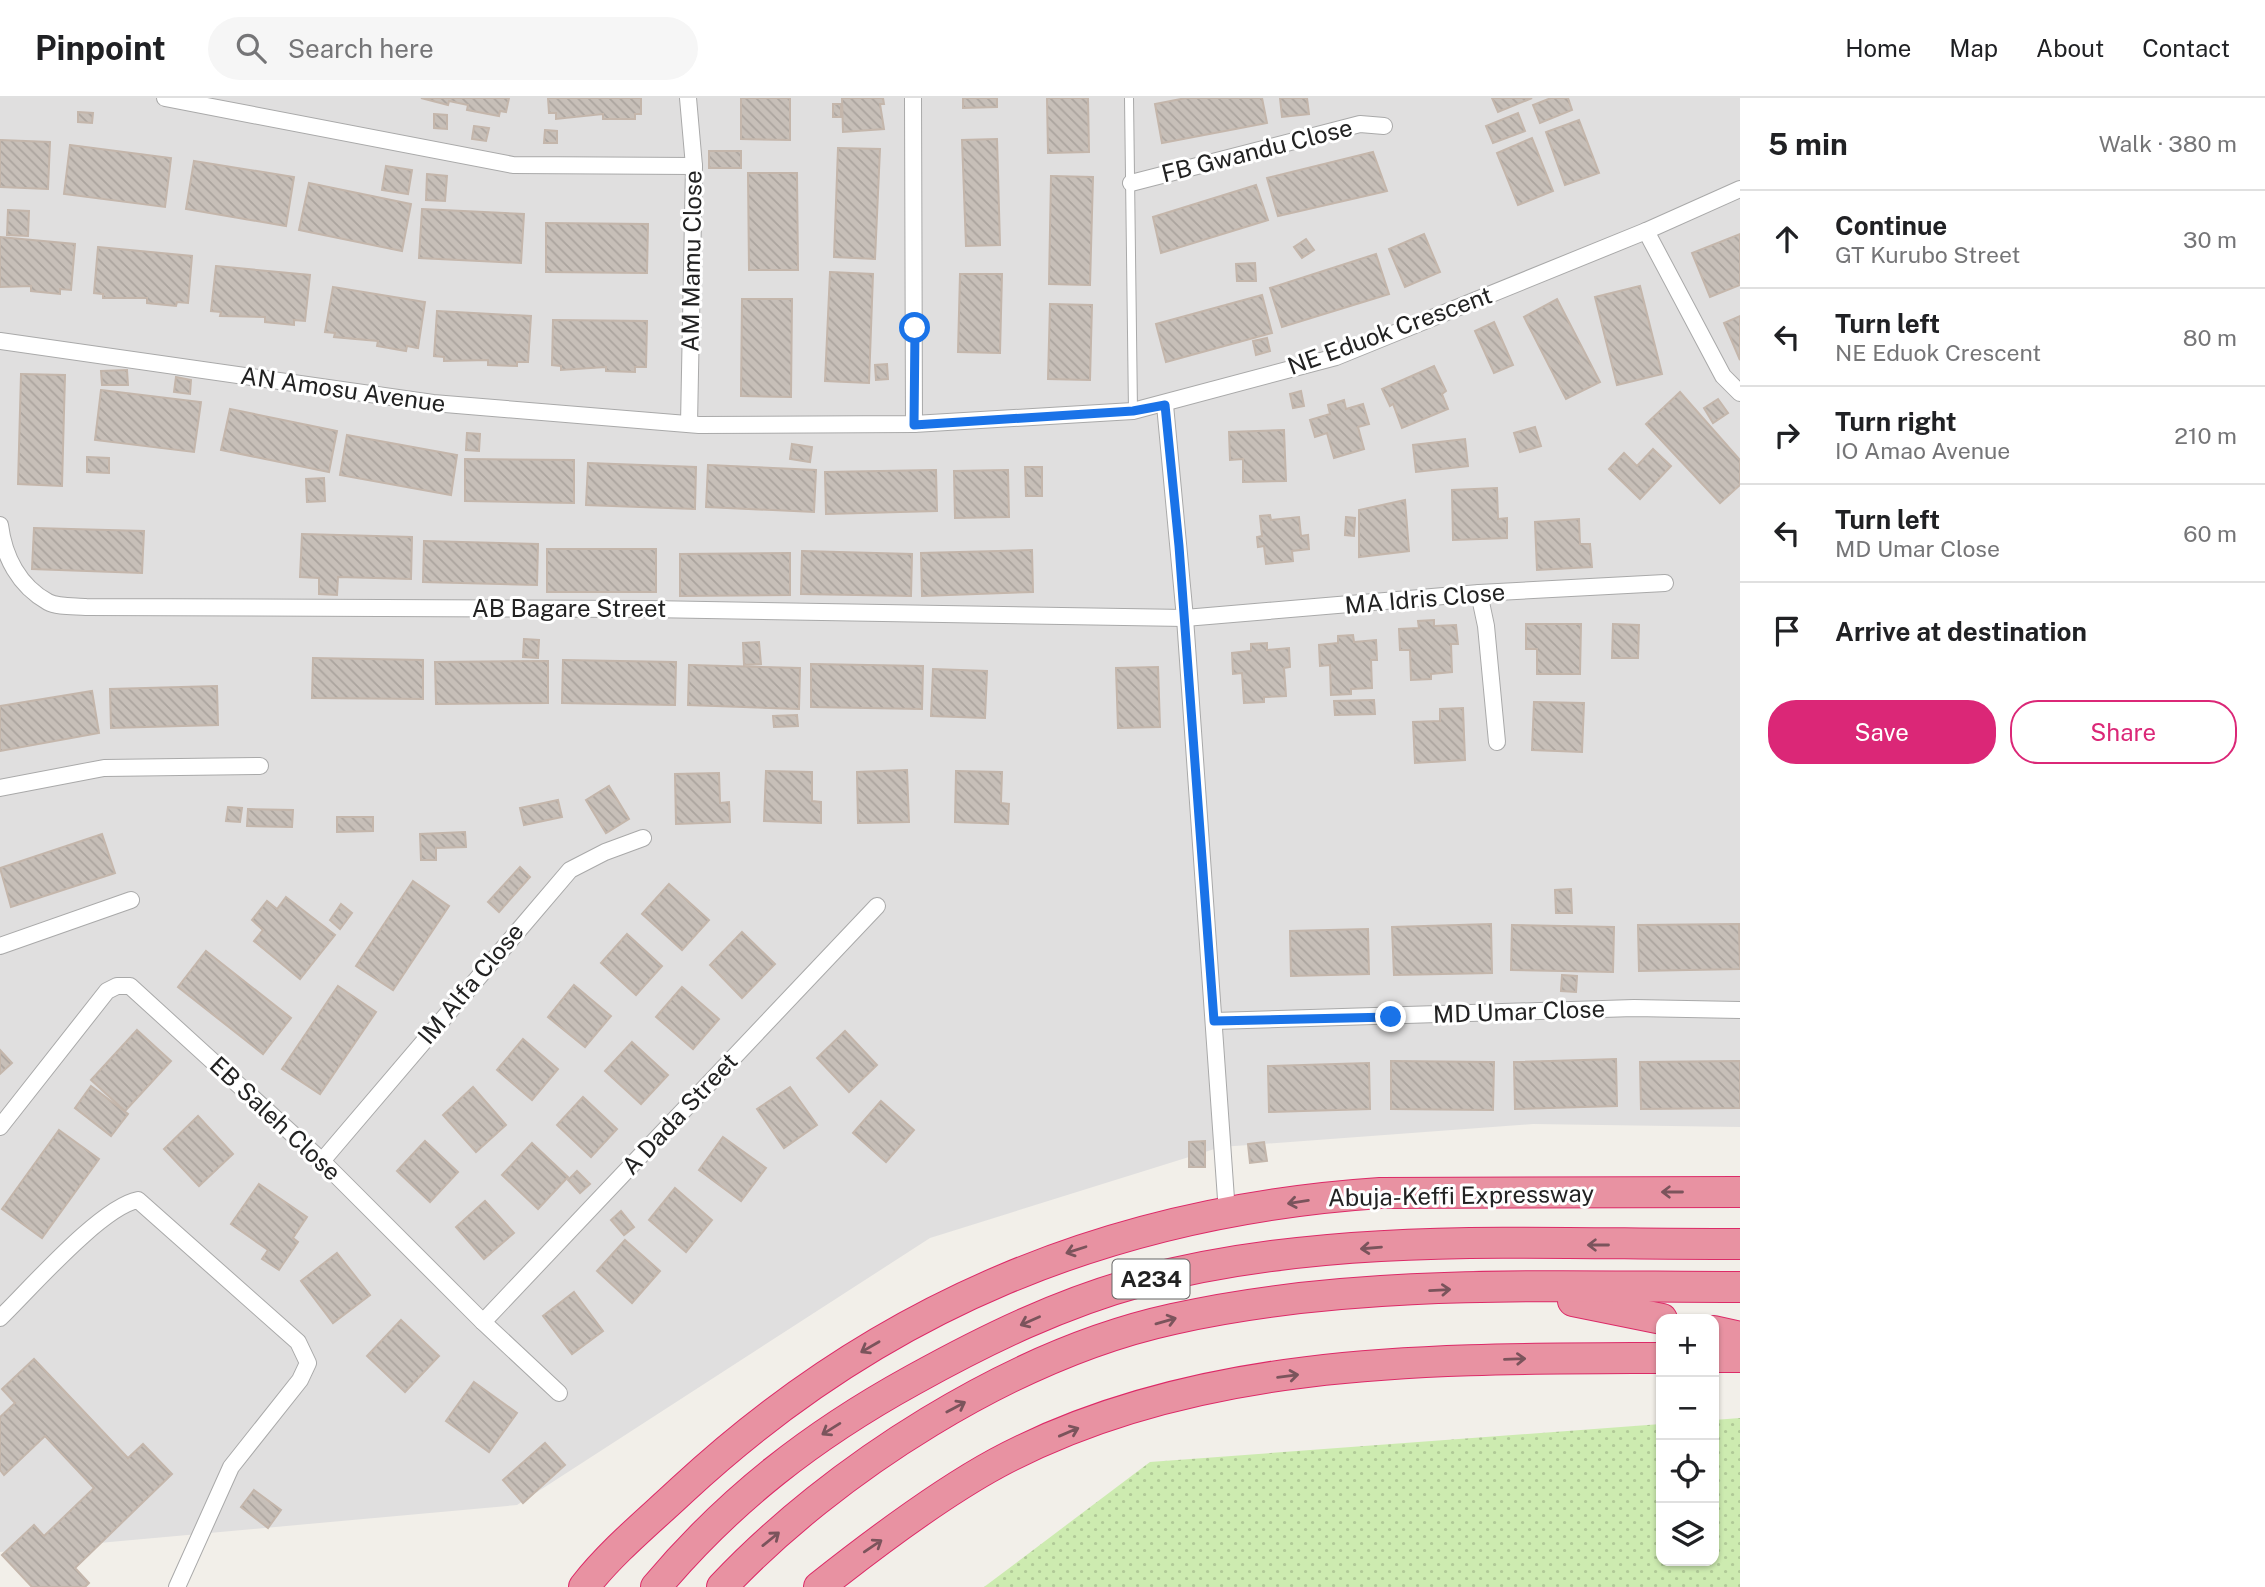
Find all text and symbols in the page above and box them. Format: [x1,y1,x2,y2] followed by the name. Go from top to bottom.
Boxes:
[208,17,698,80] search box
[35,29,166,67] text: Pinpoint
[232,29,270,67] icon: search
[288,33,434,64] text: Search here
[1845,34,1911,62] text: Home
[1949,34,1998,62] text: Map
[2036,34,2104,62] text: About
[2142,34,2230,62] text: Contact
[1158,113,1355,187] street label: FB Gwandu Close
[1768,126,1848,162] text: 5 min
[2099,130,2237,157] text: Walk · 380 m
[675,170,707,352] street label: AM Mamu Close
[1835,210,1947,241] text: Continue
[1768,220,1806,258] icon: ahead
[2183,226,2237,253] text: 30 m
[1835,241,2020,268] text: GT Kurubo Street
[1284,280,1496,380] street label: NE Eduok Crescent
[1835,308,1940,339] text: Turn left
[899,312,930,343] route start
[1768,318,1806,356] icon: left
[2183,324,2237,351] text: 80 m
[1835,339,2041,366] text: NE Eduok Crescent
[239,361,447,417] street label: AN Amosu Avenue
[1835,406,1957,437] text: Turn right
[1768,416,1806,454] icon: right
[2174,422,2237,449] text: 210 m
[1835,437,2010,464] text: IO Amao Avenue
[1835,504,1940,535] text: Turn left
[1768,514,1806,552] icon: left
[2183,520,2237,547] text: 60 m
[1835,535,2000,562] text: MD Umar Close
[1344,577,1506,619] street label: MA Idris Close
[472,594,666,622] street label: AB Bagare Street
[1768,612,1806,650] icon: arrive
[1835,616,2087,647] text: Arrive at destination
[1768,700,1996,764] button: Save
[2010,700,2237,764] button: Share
[412,917,529,1049] street label: IM Alfa Close
[1432,994,1605,1028] street label: MD Umar Close
[1375,1001,1406,1032] route end
[616,1047,743,1180] street label: A Dada Street
[204,1051,347,1186] street label: EB Saleh Close
[1328,1179,1594,1211] street label: Abuja-Keffi Expressway
[1661,1185,1684,1199] one-way arrow
[1287,1196,1310,1209] one-way arrow
[1587,1238,1610,1252] one-way arrow
[1360,1242,1383,1255] one-way arrow
[1065,1244,1087,1257] one-way arrow
[1112,1260,1190,1298] road number: A234
[1428,1283,1451,1296] one-way arrow
[1154,1314,1176,1327] one-way arrow
[1656,1314,1719,1566] map controls
[1656,1314,1719,1377] button: +
[1020,1315,1041,1328] one-way arrow
[861,1340,881,1354] one-way arrow
[1503,1353,1526,1366] one-way arrow
[1277,1369,1299,1382] one-way arrow
[1656,1377,1719,1440] button: −
[945,1400,966,1414] one-way arrow
[822,1422,841,1437] one-way arrow
[1058,1425,1079,1438] one-way arrow
[1656,1440,1719,1503] button: locate
[1656,1503,1719,1566] button: layers
[761,1531,779,1547] one-way arrow
[863,1539,882,1553] one-way arrow

